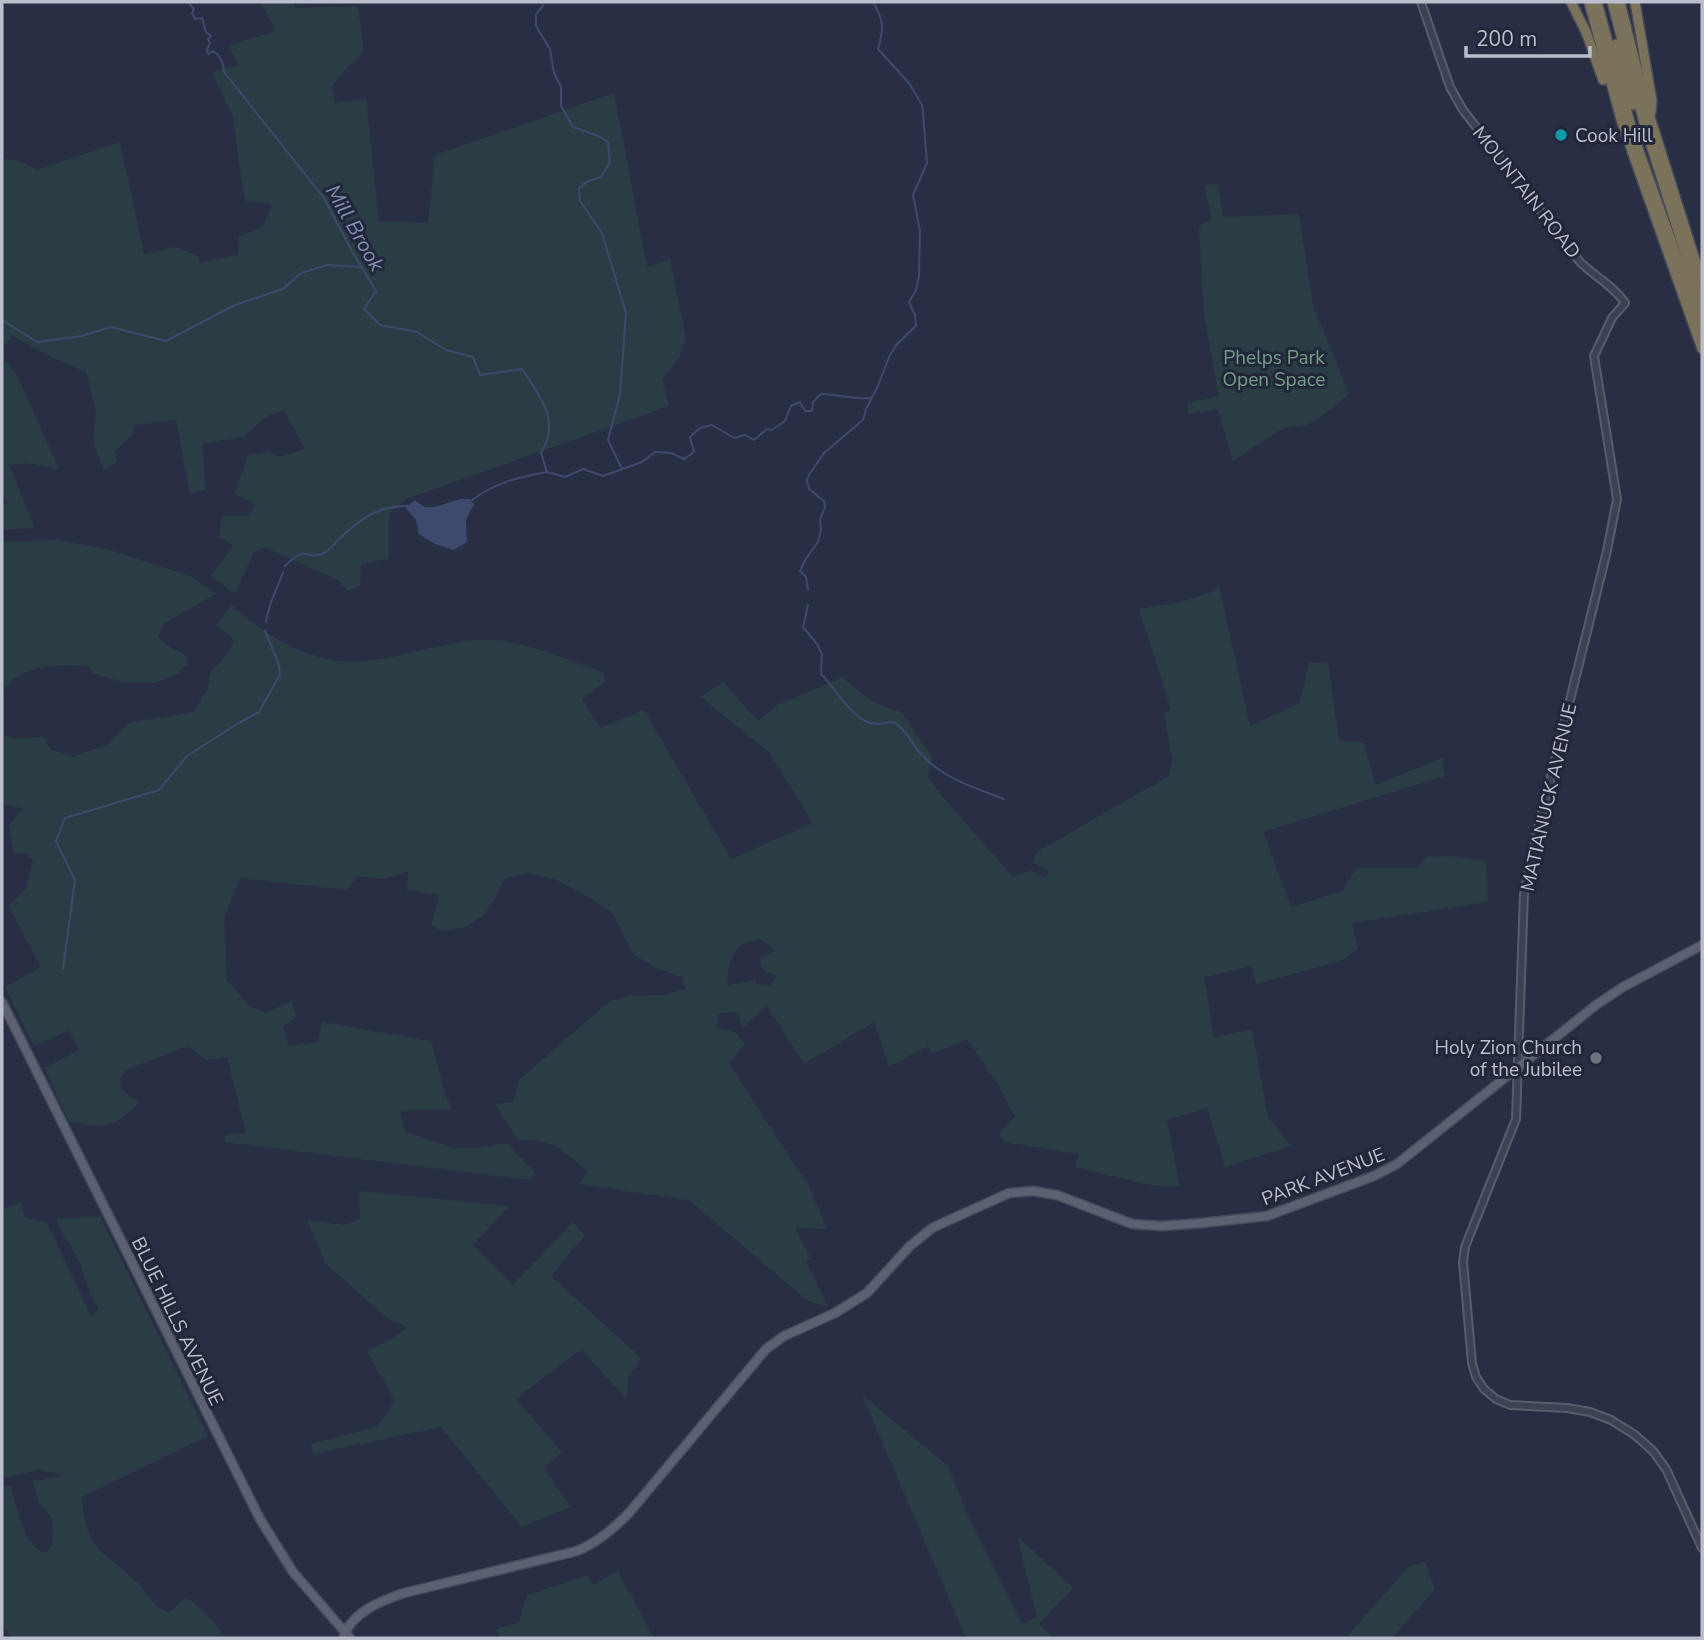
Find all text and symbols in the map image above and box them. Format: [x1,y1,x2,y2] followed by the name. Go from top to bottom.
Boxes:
[1466,14,1590,58] scale bar
[1476,25,1537,53] text: 200 m
[1466,121,1586,264] street label: MOUNTAIN ROAD
[1575,123,1653,149] place label: Cook Hill
[1553,127,1569,143] marker: Cook Hill
[319,179,391,277] water label: Mill Brook
[1223,345,1325,393] park label: Phelps Park Open Space
[1515,701,1583,894] street label: MATIANUCK AVENUE
[1435,1035,1582,1083] place label: Holy Zion Church of the Jubilee
[1588,1050,1604,1066] marker: Holy Zion Church of the Jubilee
[1258,1142,1389,1212] street label: PARK AVENUE
[125,1233,229,1410] street label: BLUE HILLS AVENUE

